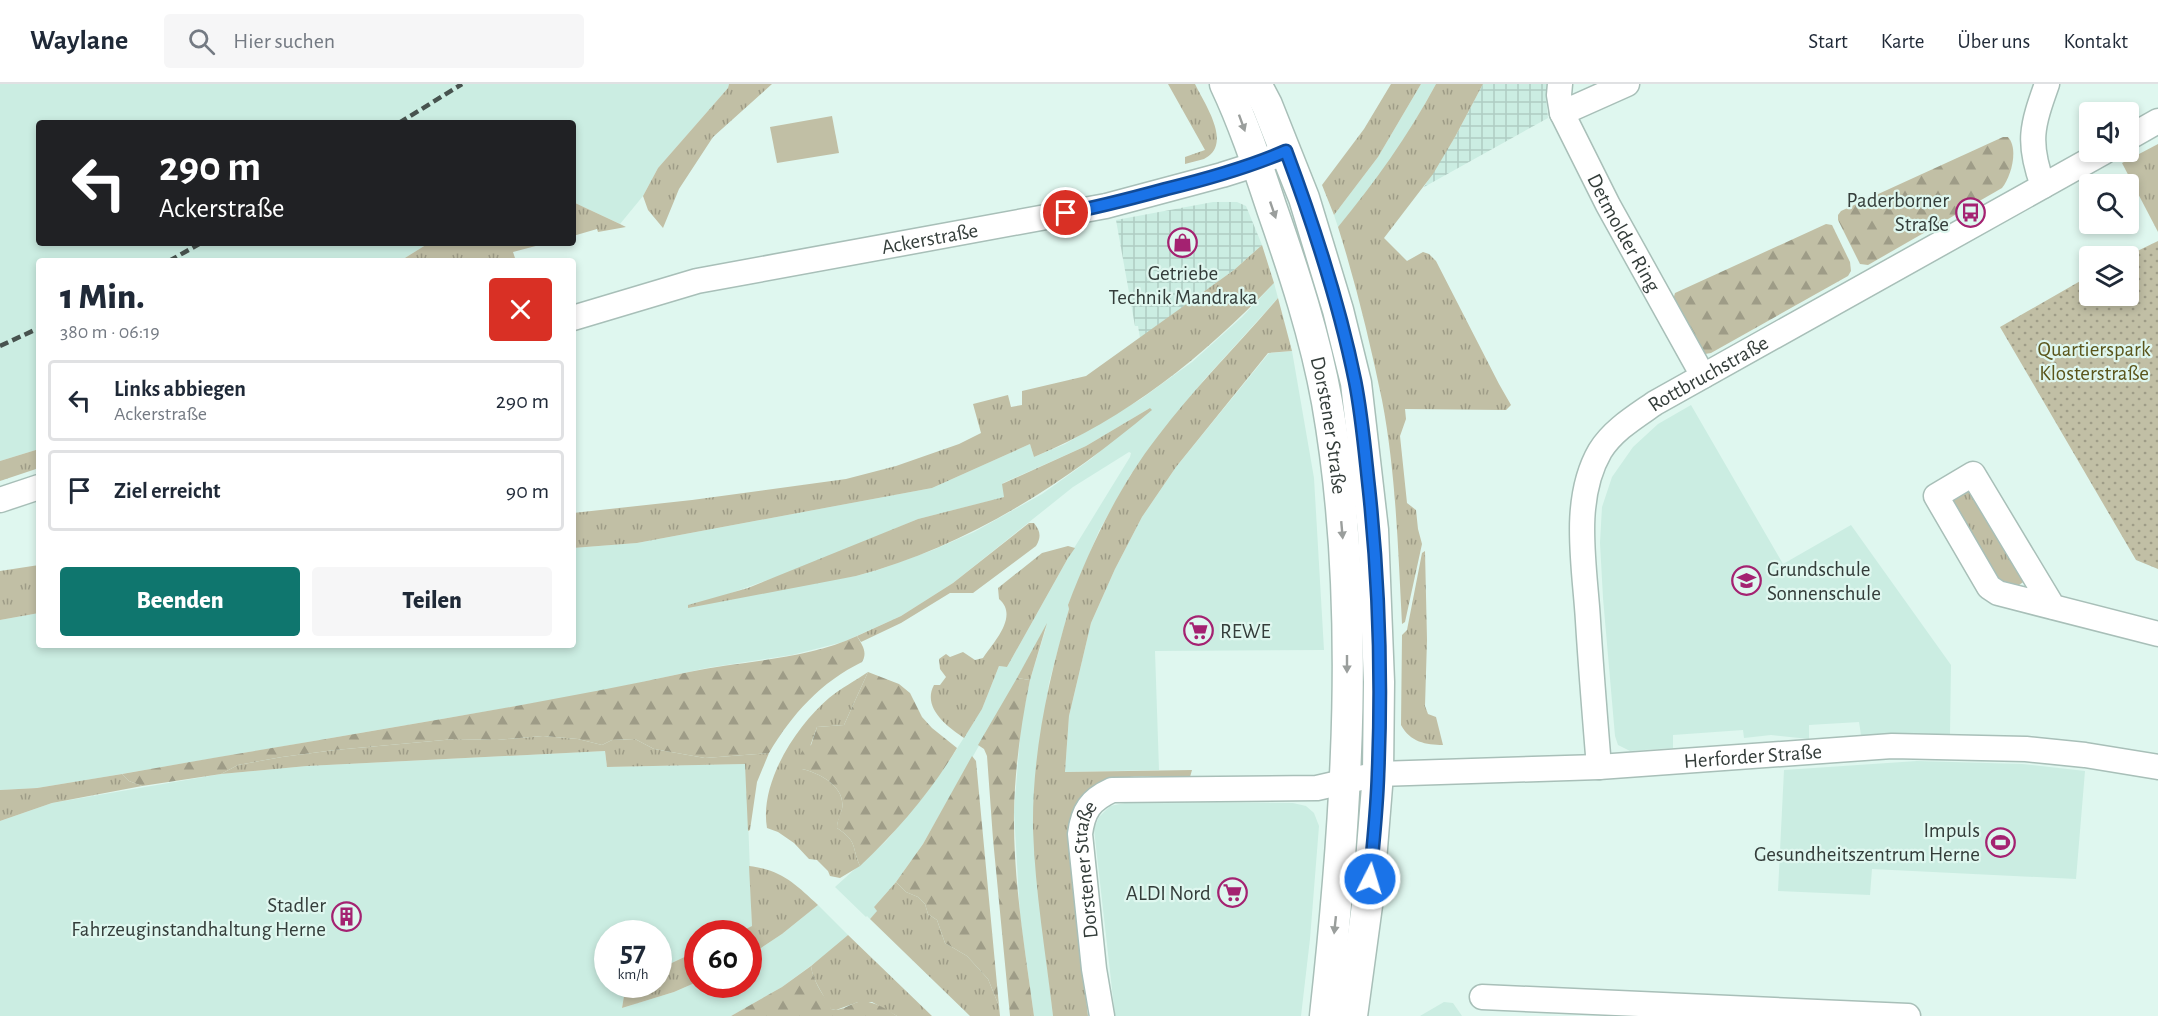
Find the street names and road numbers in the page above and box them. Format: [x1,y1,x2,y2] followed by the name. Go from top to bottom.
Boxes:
[1583,170,1664,296] street label: Detmolder Ring
[880,220,980,258] street label: Ackerstraße
[1644,332,1772,415] street label: Rottbruchstraße
[1307,355,1350,495] street label: Dorstener Straße
[1683,741,1823,772] street label: Herforder Straße
[1070,797,1102,940] street label: Dorstener Straße

